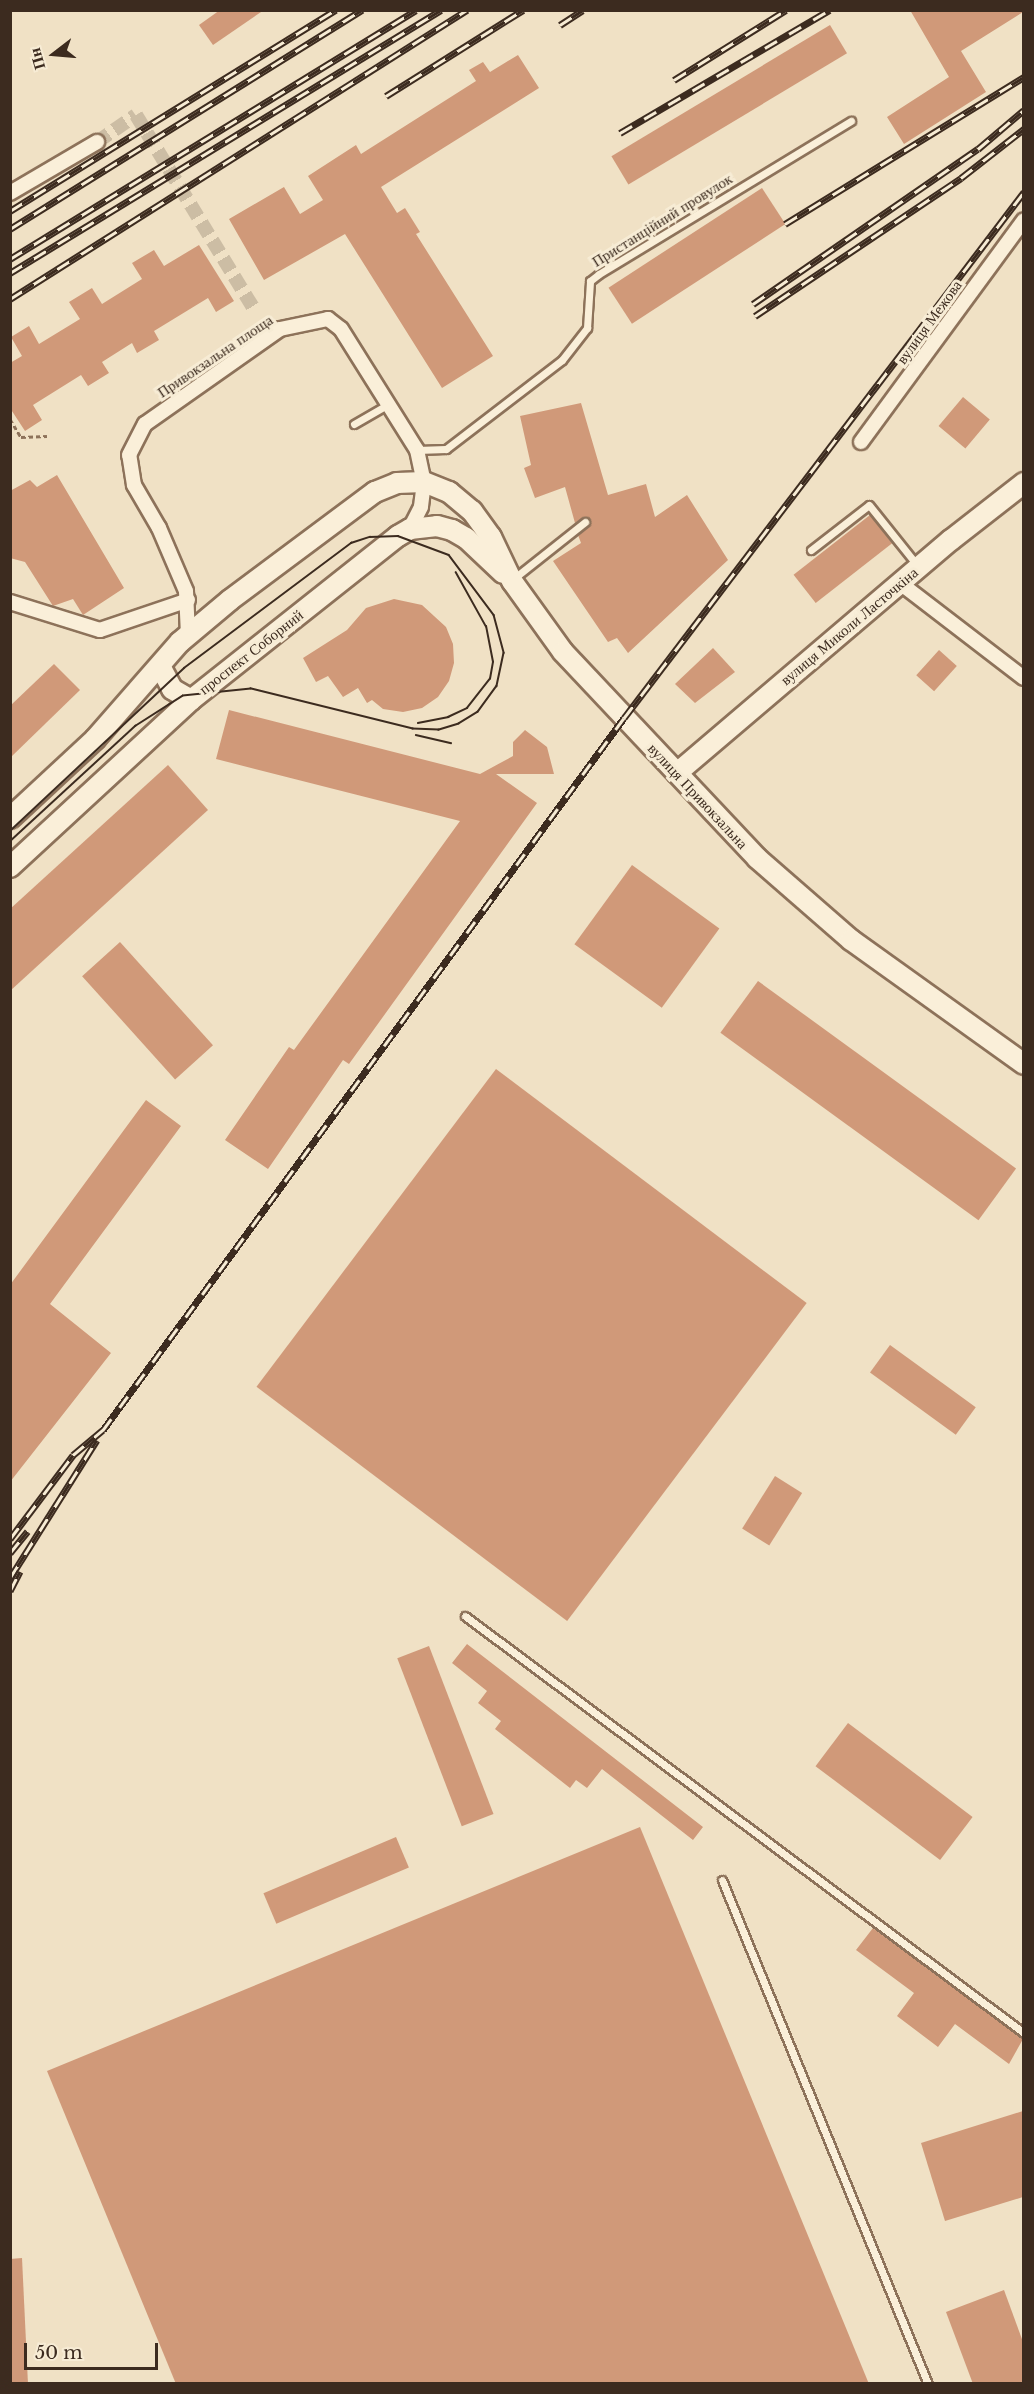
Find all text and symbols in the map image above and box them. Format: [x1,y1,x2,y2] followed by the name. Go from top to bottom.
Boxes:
[24,24,84,84] north arrow
[24,46,49,72] text: Пн
[589,170,735,270] street label: Пристанційний провулок
[893,277,965,367] street label: вулиця Межова
[154,311,276,401] street label: Привокзальна площа
[777,563,921,689] street label: вулиця Миколи Ласточкіна
[195,606,307,698] street label: проспект Соборний
[644,739,752,853] street label: вулиця Привокзальна
[27,2331,160,2369] scale bar
[35,2342,83,2364] text: 50 m

